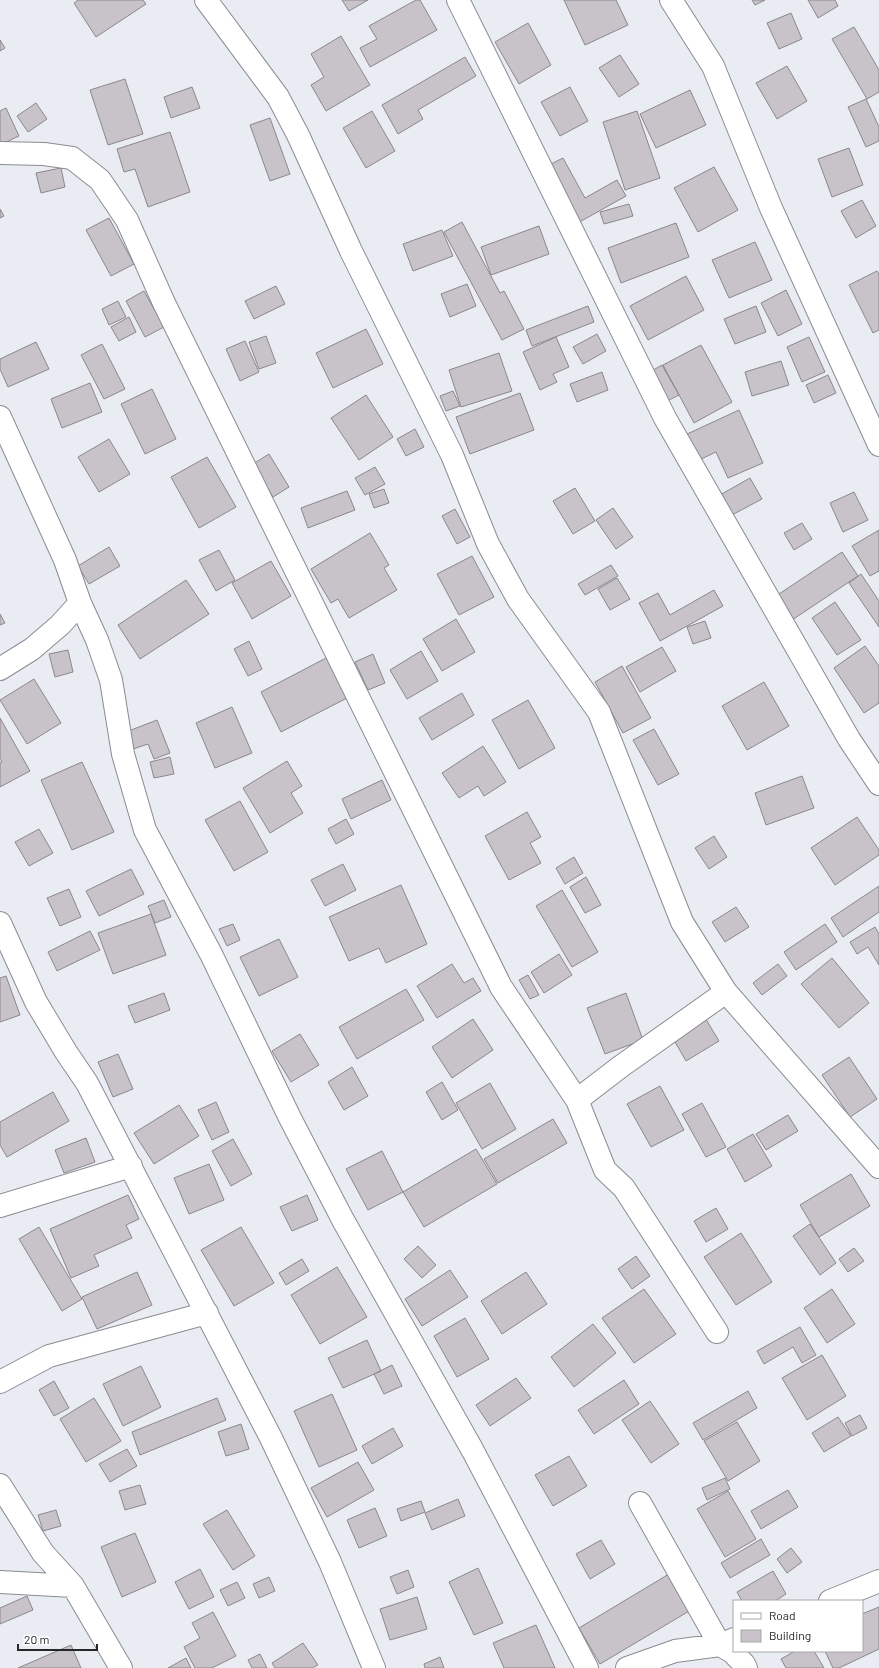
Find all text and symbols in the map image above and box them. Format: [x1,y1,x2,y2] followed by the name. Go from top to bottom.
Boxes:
[733,1600,863,1652] legend
[769,1608,796,1622] text: Road
[18,1626,97,1652] scale bar
[769,1628,811,1642] text: Building
[24,1632,50,1646] text: 20 m

